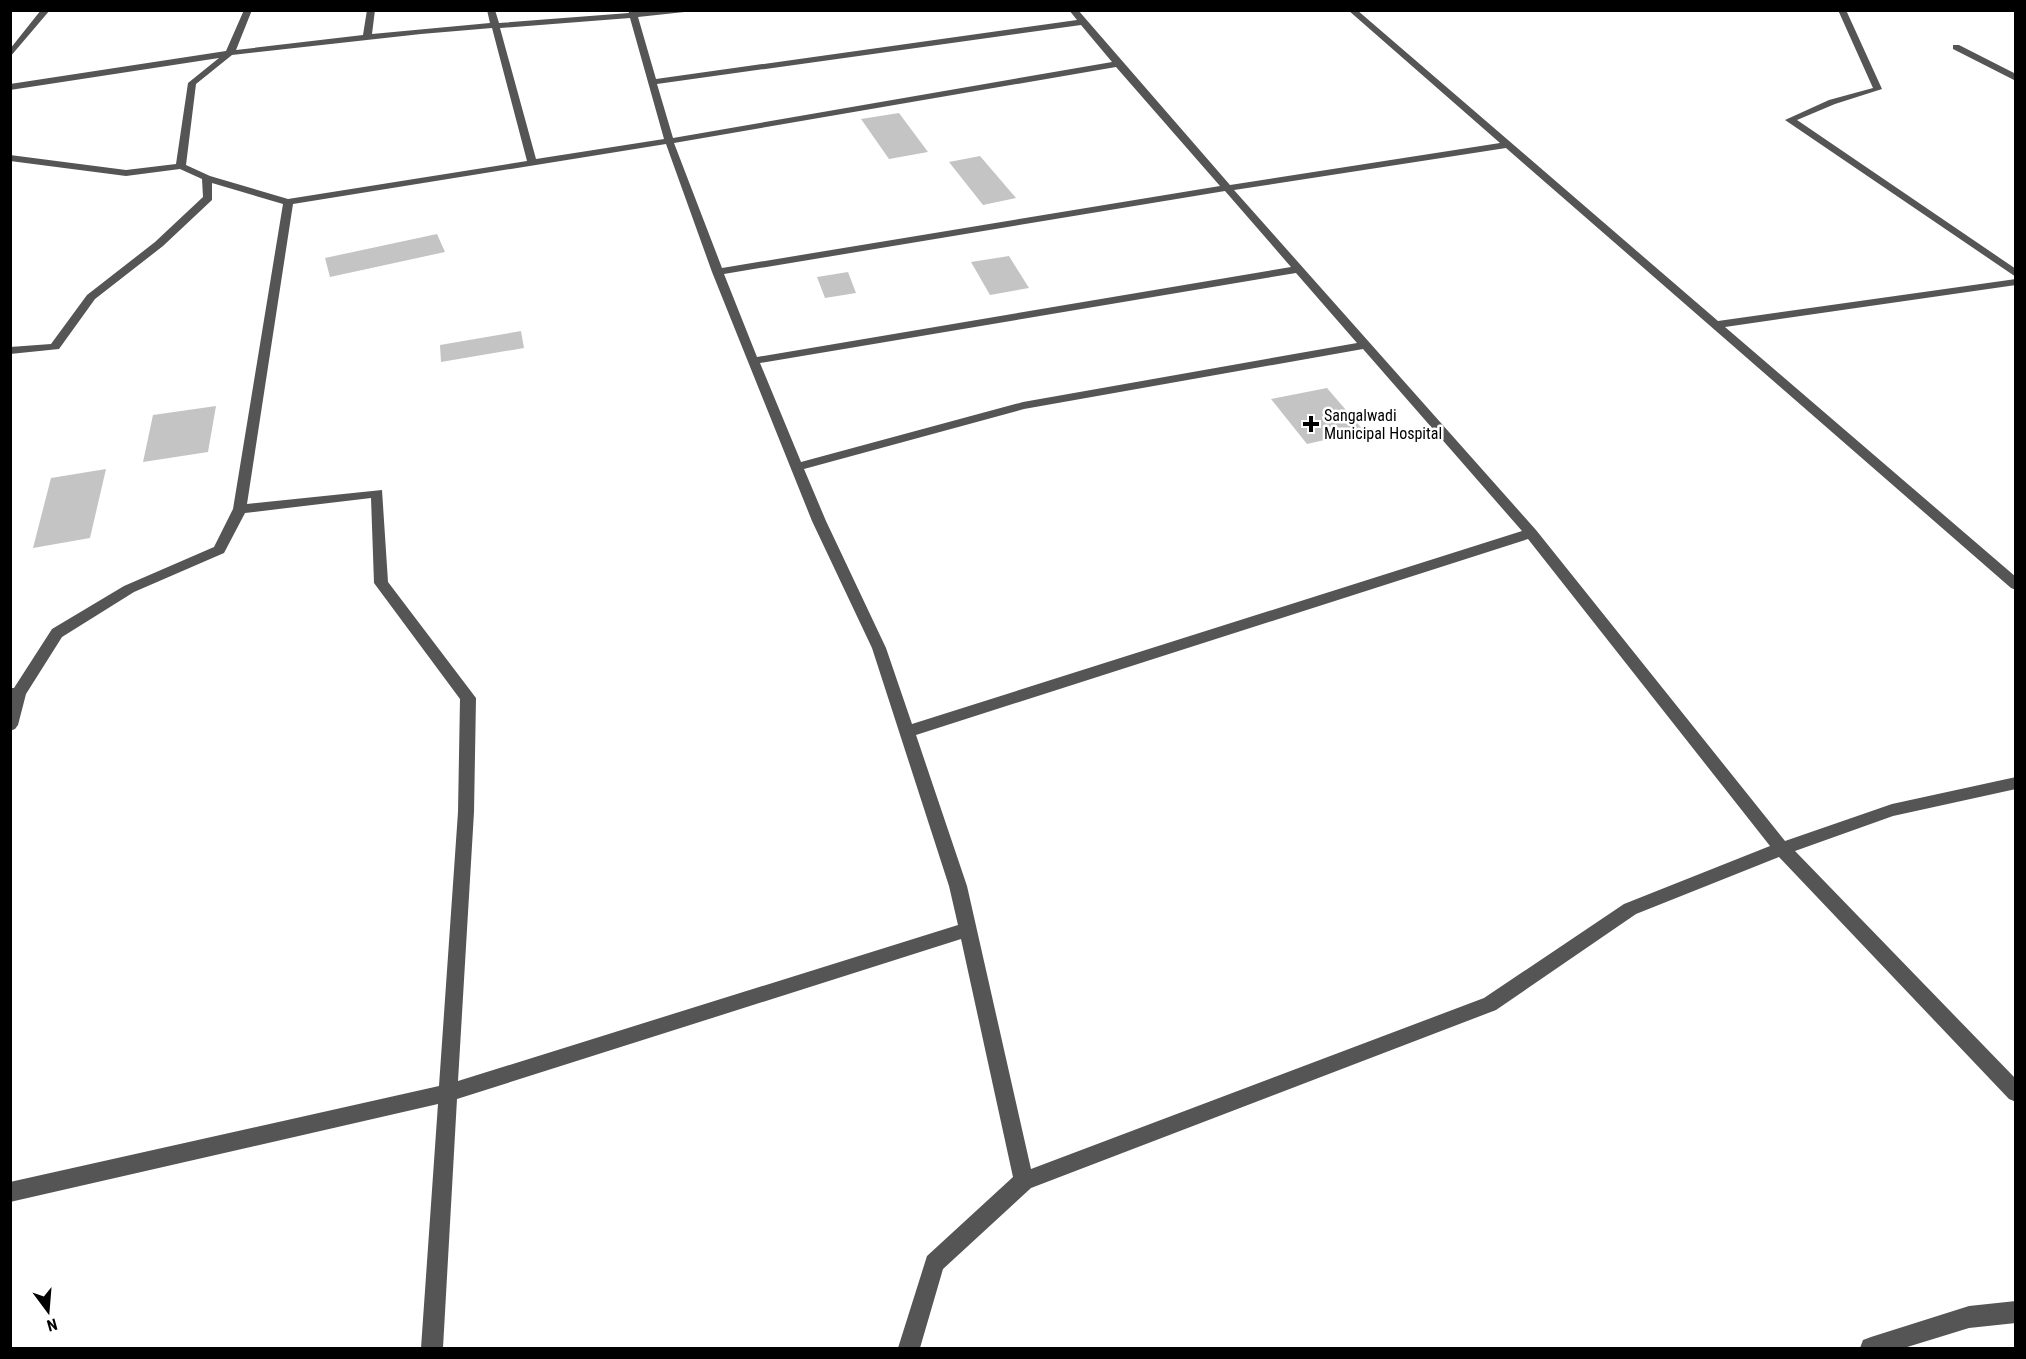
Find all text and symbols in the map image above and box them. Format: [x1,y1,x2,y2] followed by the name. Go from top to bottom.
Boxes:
[1324,406,1442,443] place label: Sangalwadi Municipal Hospital
[1302,415,1320,433] marker: Sangalwadi Municipal Hospital
[18,1281,78,1341] north arrow
[45,1314,59,1335] text: N

